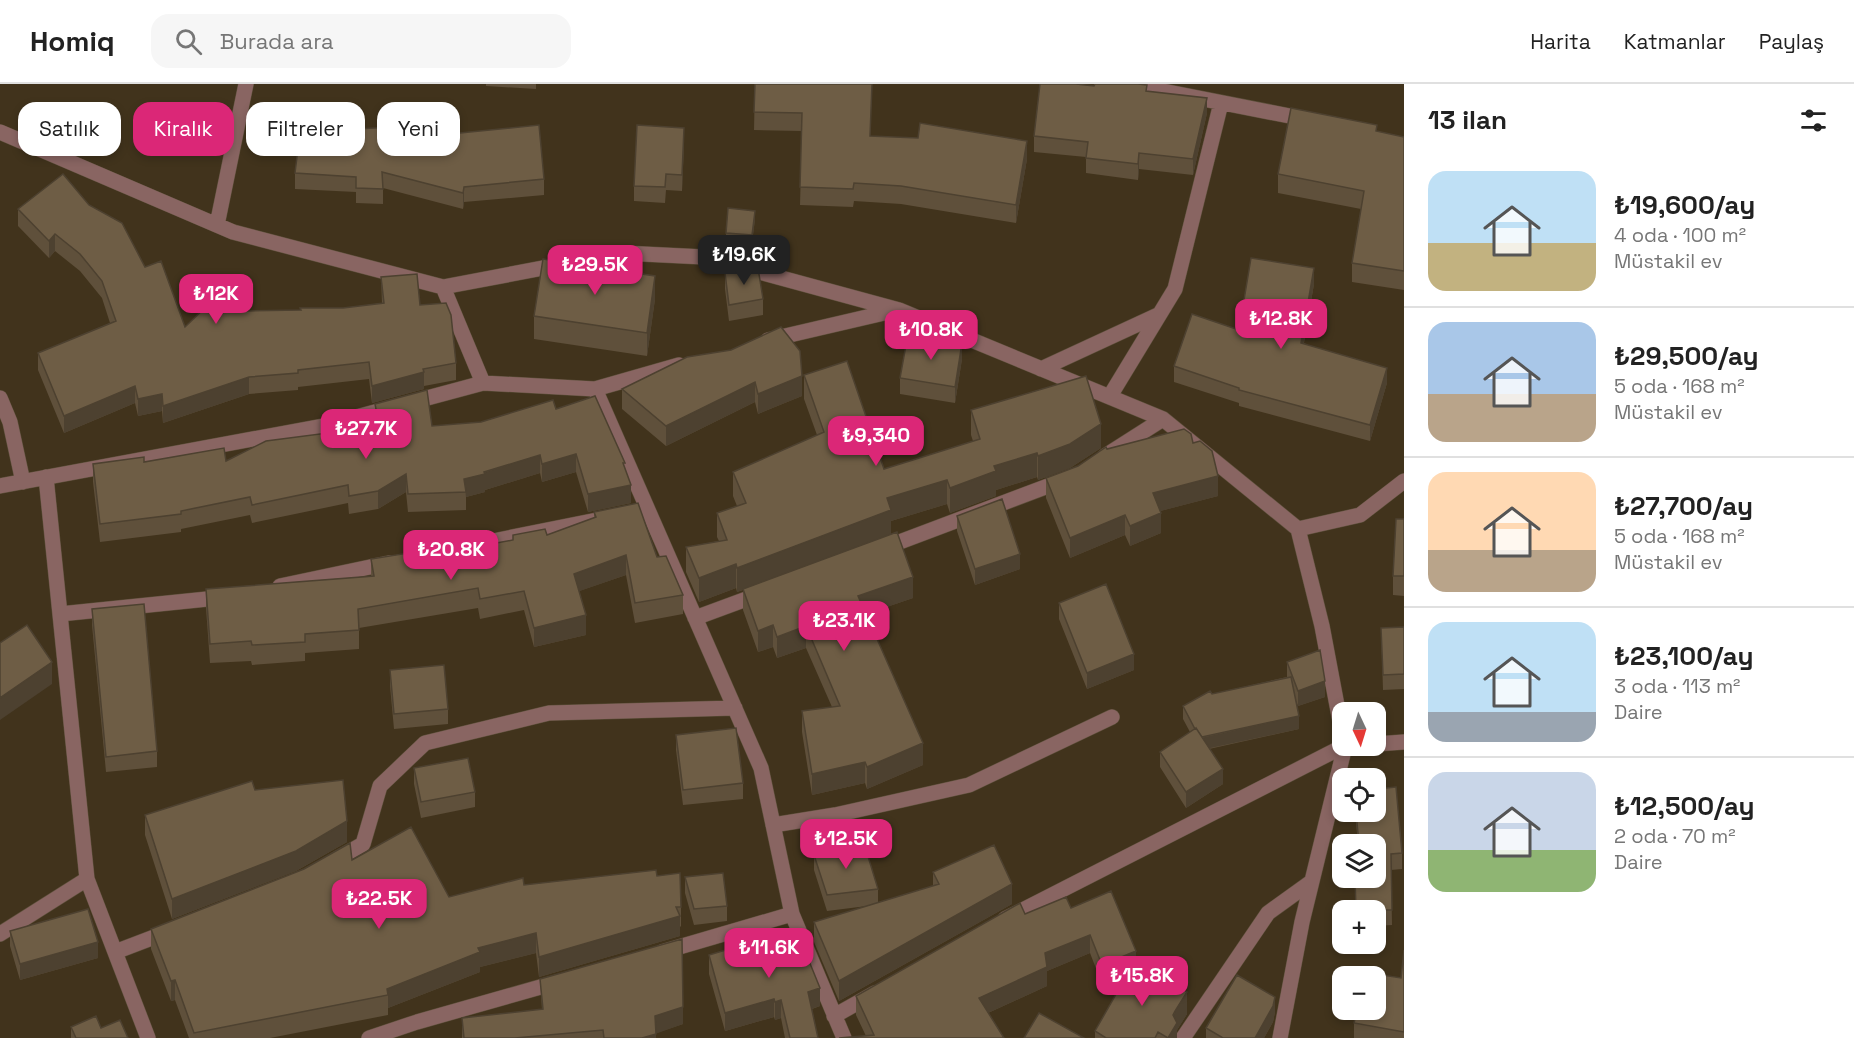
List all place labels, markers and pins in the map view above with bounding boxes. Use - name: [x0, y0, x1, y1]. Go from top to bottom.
- pin: ₺19.6K: [695, 235, 793, 286]
- pin: ₺29.5K: [546, 245, 644, 296]
- pin: ₺12K: [180, 274, 252, 325]
- pin: ₺12.8K: [1232, 299, 1330, 350]
- pin: ₺10.8K: [882, 310, 980, 361]
- pin: ₺27.7K: [317, 409, 415, 460]
- pin: ₺9,340: [827, 416, 925, 467]
- pin: ₺20.8K: [402, 530, 500, 581]
- pin: ₺23.1K: [795, 601, 893, 652]
- pin: ₺12.5K: [797, 819, 895, 870]
- pin: ₺22.5K: [330, 879, 428, 930]
- pin: ₺11.6K: [720, 928, 818, 979]
- pin: ₺15.8K: [1093, 956, 1191, 1007]

